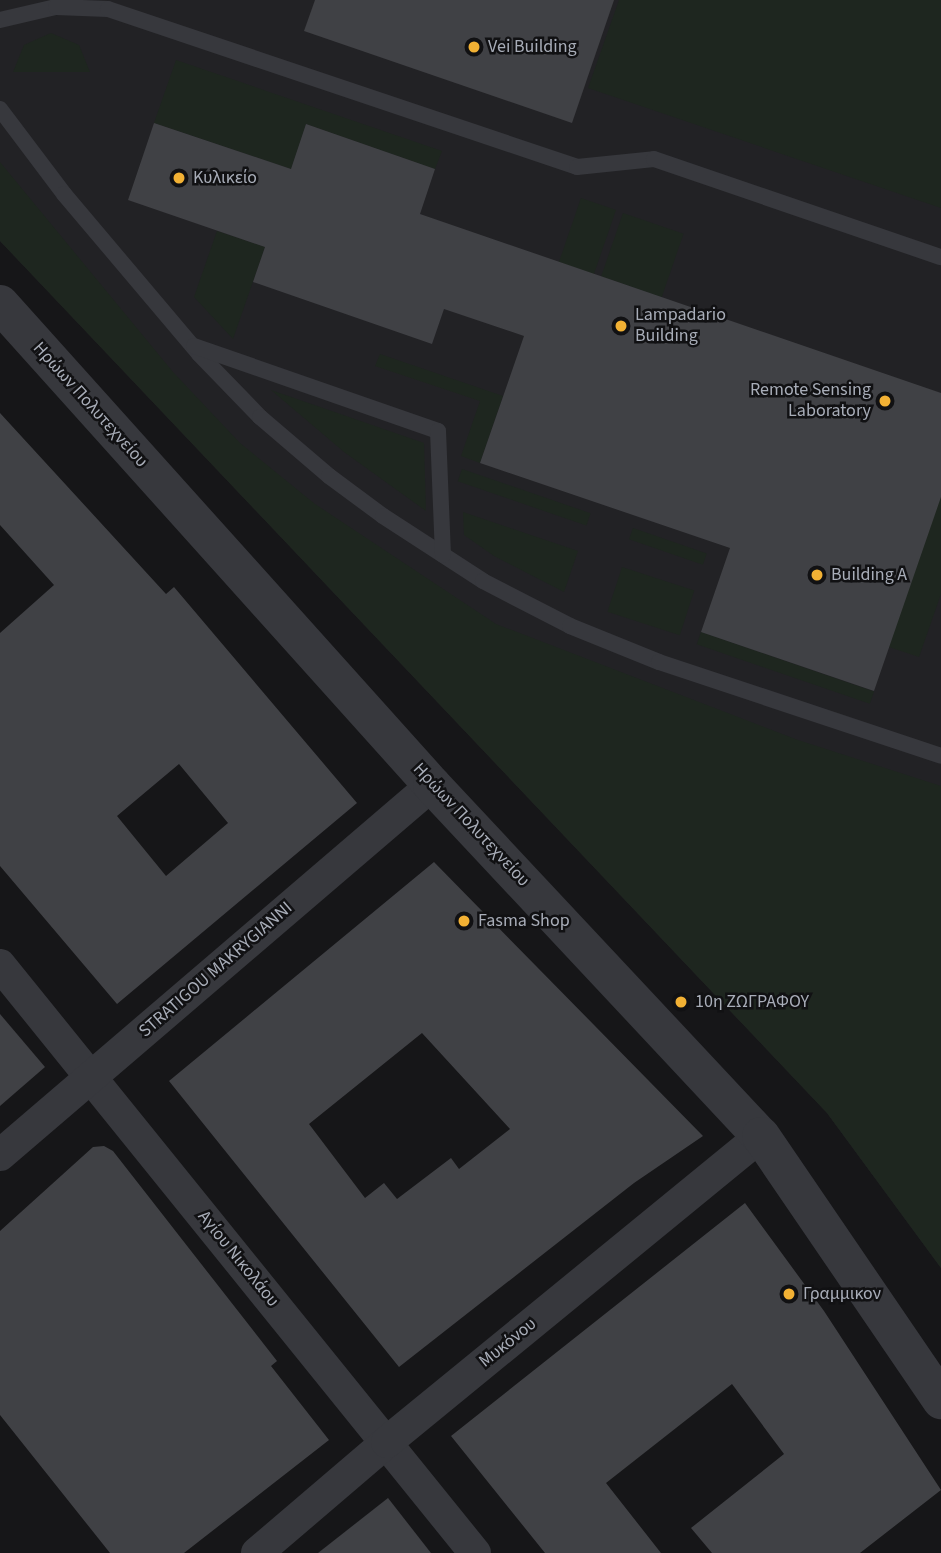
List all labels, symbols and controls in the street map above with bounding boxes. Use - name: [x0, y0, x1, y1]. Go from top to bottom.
- place label: Vei Building: [488, 36, 577, 58]
- marker: Vei Building: [466, 39, 482, 55]
- place label: Κυλικείο: [193, 167, 257, 189]
- marker: Κυλικείο: [171, 170, 187, 186]
- place label: Lampadario Building: [635, 305, 726, 348]
- marker: Lampadario Building: [613, 318, 629, 334]
- street label: Ηρώων Πολυτεχνείου: [28, 338, 152, 472]
- place label: Remote Sensing Laboratory: [750, 380, 871, 422]
- marker: Remote Sensing Laboratory: [877, 393, 893, 409]
- place label: Building A: [831, 564, 907, 586]
- marker: Building A: [809, 567, 825, 583]
- street label: Ηρώων Πολυτεχνείου: [408, 759, 534, 891]
- street label: STRATIGOU MAKRYGIANNI: [135, 898, 297, 1042]
- place label: Fasma Shop: [478, 910, 570, 932]
- marker: Fasma Shop: [456, 913, 472, 929]
- place label: 10η ΖΩΓΡΑΦΟΥ: [695, 991, 809, 1013]
- marker: 10η ΖΩΓΡΑΦΟΥ: [673, 994, 689, 1010]
- street label: Αγίου Νικολάου: [193, 1207, 283, 1311]
- place label: Γραμμικον: [803, 1283, 881, 1305]
- marker: Γραμμικον: [781, 1286, 797, 1302]
- street label: Μυκόνου: [475, 1313, 541, 1373]

